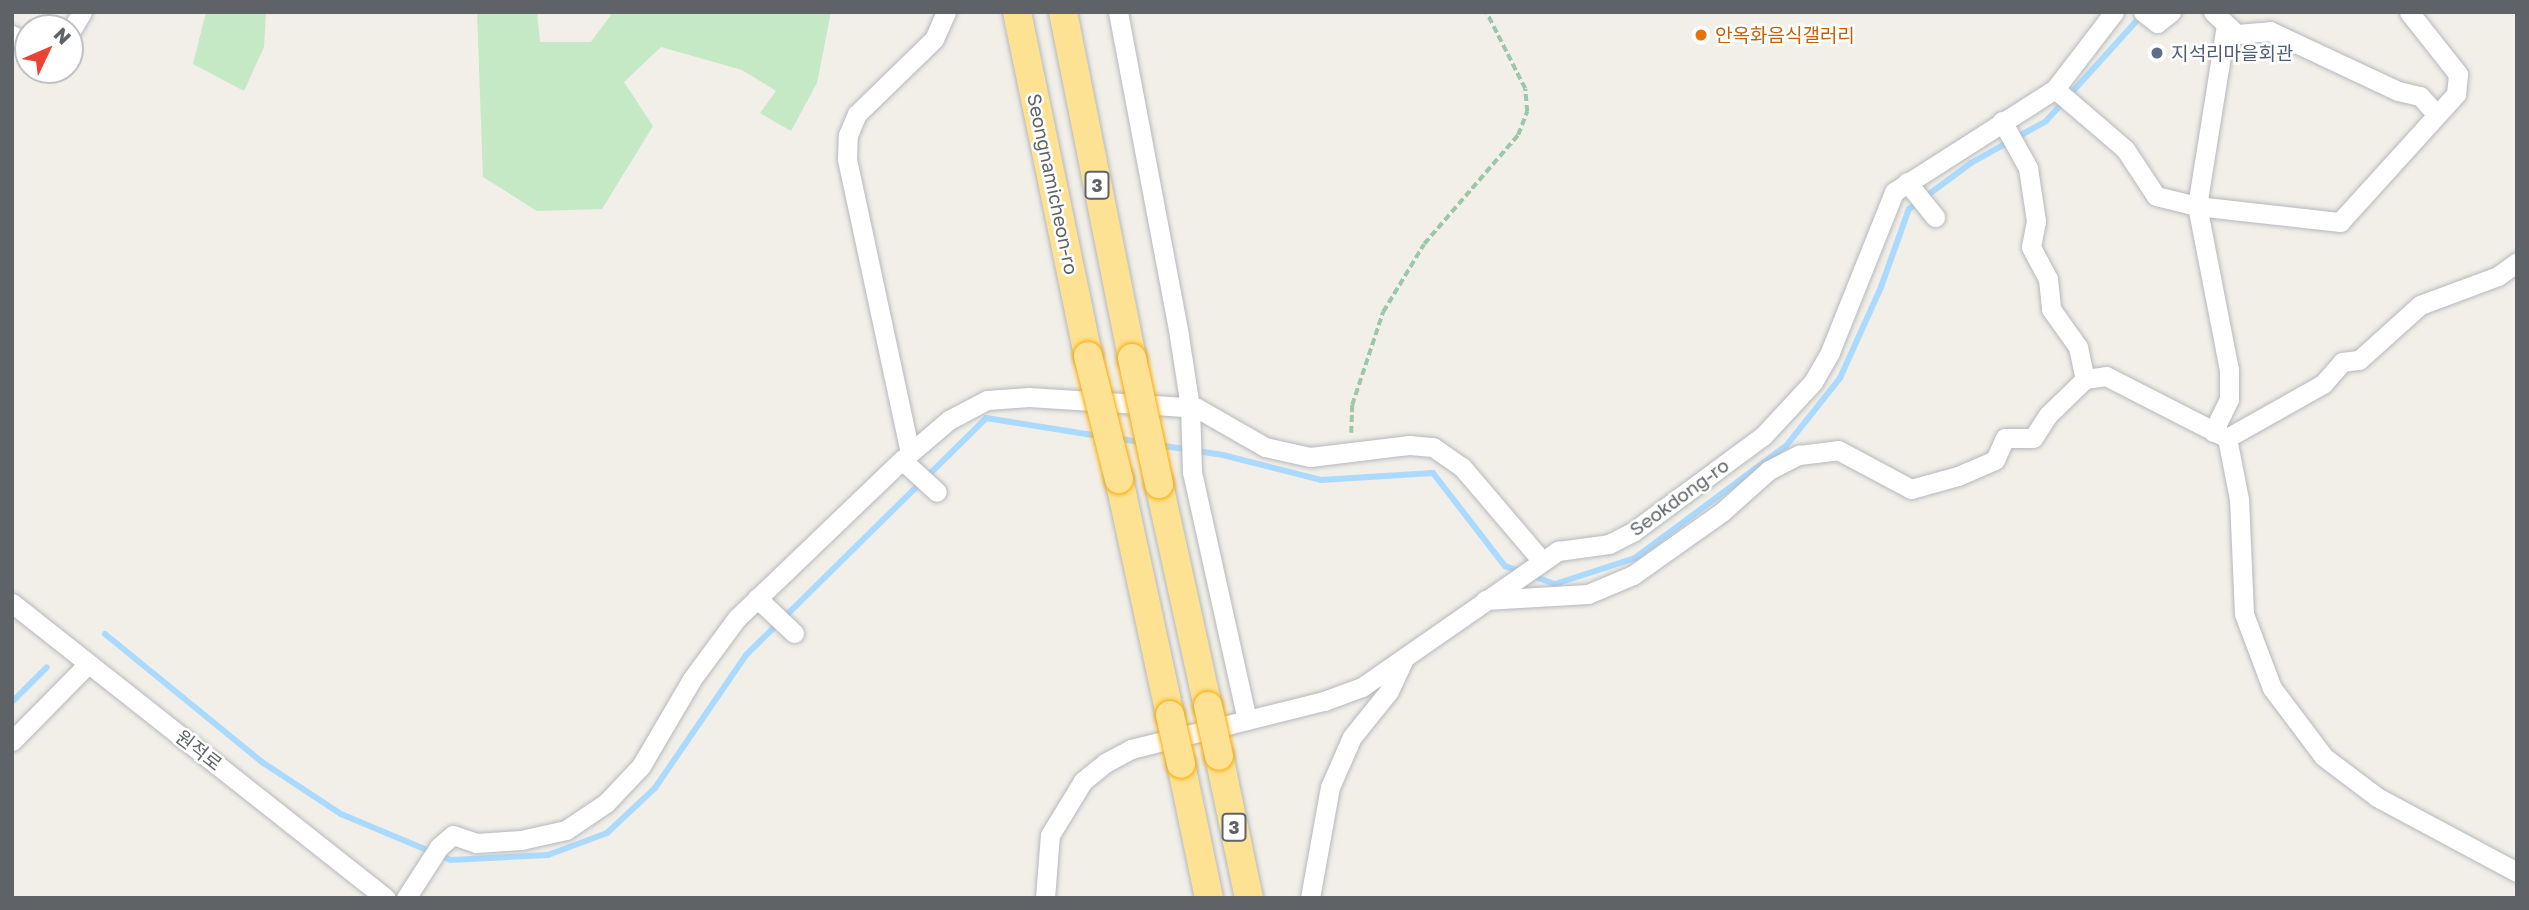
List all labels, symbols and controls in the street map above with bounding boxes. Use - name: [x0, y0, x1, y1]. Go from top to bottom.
- north arrow: [14, 14, 84, 84]
- text: N: [50, 22, 76, 49]
- place label: 안옥화음식갤러리: [1715, 24, 1855, 46]
- marker: 안옥화음식갤러리: [1693, 27, 1709, 43]
- place label: 지석리마을회관: [2171, 42, 2293, 64]
- marker: 지석리마을회관: [2149, 45, 2165, 61]
- street label: Seongnamicheon-ro: [1023, 92, 1083, 276]
- road number: 3: [1083, 170, 1111, 200]
- street label: Seokdong-ro: [1625, 453, 1733, 541]
- street label: 원적로: [171, 725, 227, 775]
- road number: 3: [1220, 812, 1248, 842]

